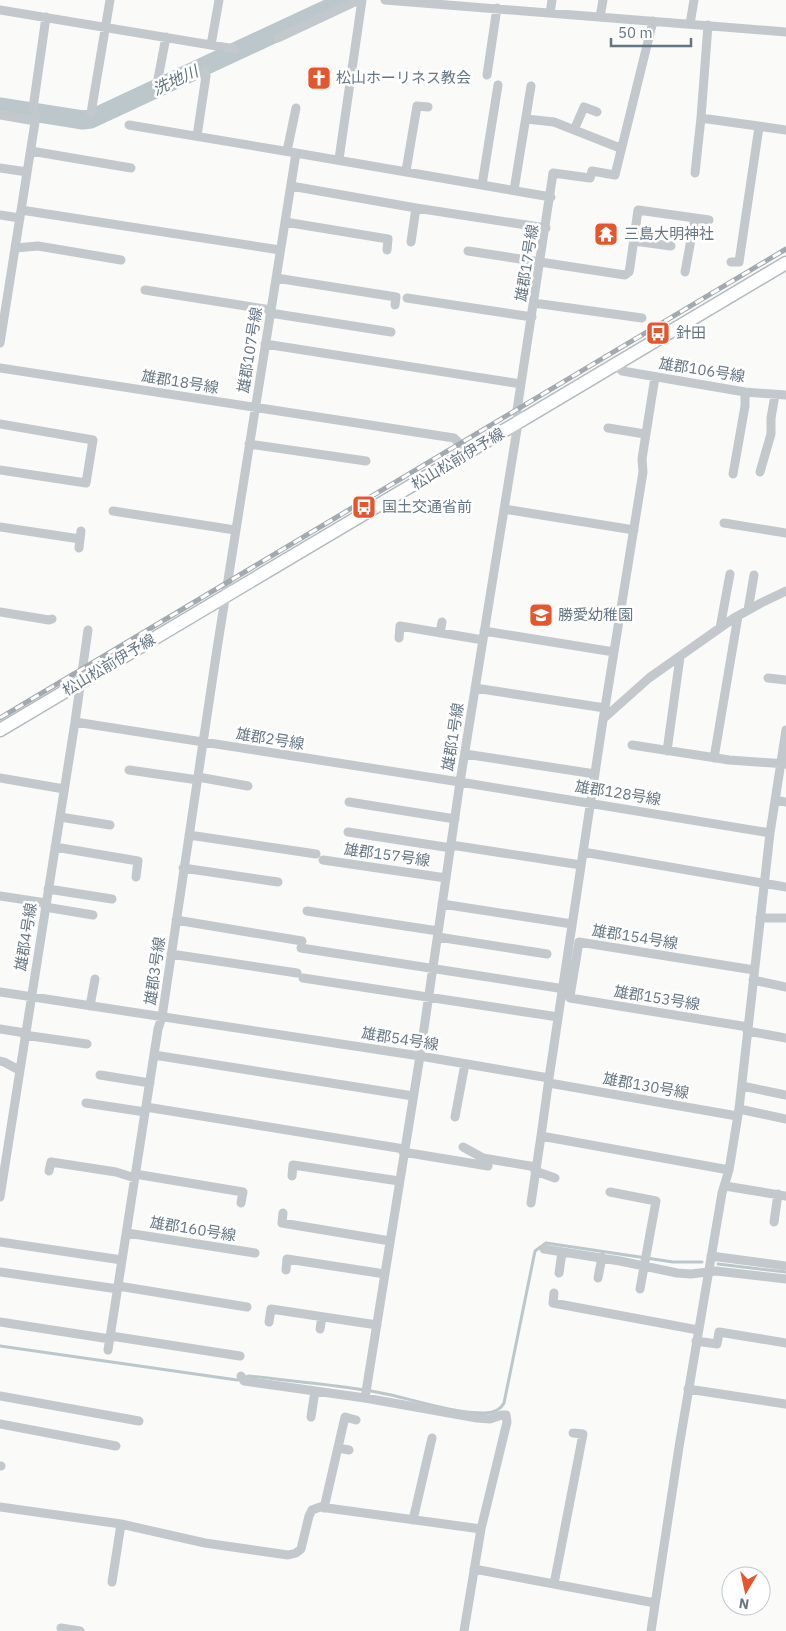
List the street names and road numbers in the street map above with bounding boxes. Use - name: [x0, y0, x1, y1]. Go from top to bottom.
- street label: 雄郡17号線: [511, 223, 542, 303]
- street label: 雄郡107号線: [233, 305, 266, 394]
- street label: 雄郡106号線: [658, 353, 747, 386]
- street label: 雄郡18号線: [140, 366, 220, 397]
- street label: 松山松前伊予線: [408, 423, 508, 494]
- street label: 松山松前伊予線: [59, 629, 159, 700]
- street label: 雄郡1号線: [438, 701, 467, 772]
- street label: 雄郡2号線: [235, 724, 306, 753]
- street label: 雄郡128号線: [574, 776, 663, 809]
- street label: 雄郡157号線: [343, 839, 431, 870]
- street label: 雄郡4号線: [11, 901, 40, 972]
- street label: 雄郡154号線: [591, 920, 680, 953]
- street label: 雄郡3号線: [140, 935, 169, 1006]
- street label: 雄郡153号線: [613, 981, 702, 1014]
- street label: 雄郡54号線: [360, 1023, 440, 1054]
- street label: 雄郡130号線: [602, 1069, 691, 1102]
- street label: 雄郡160号線: [149, 1212, 238, 1245]

